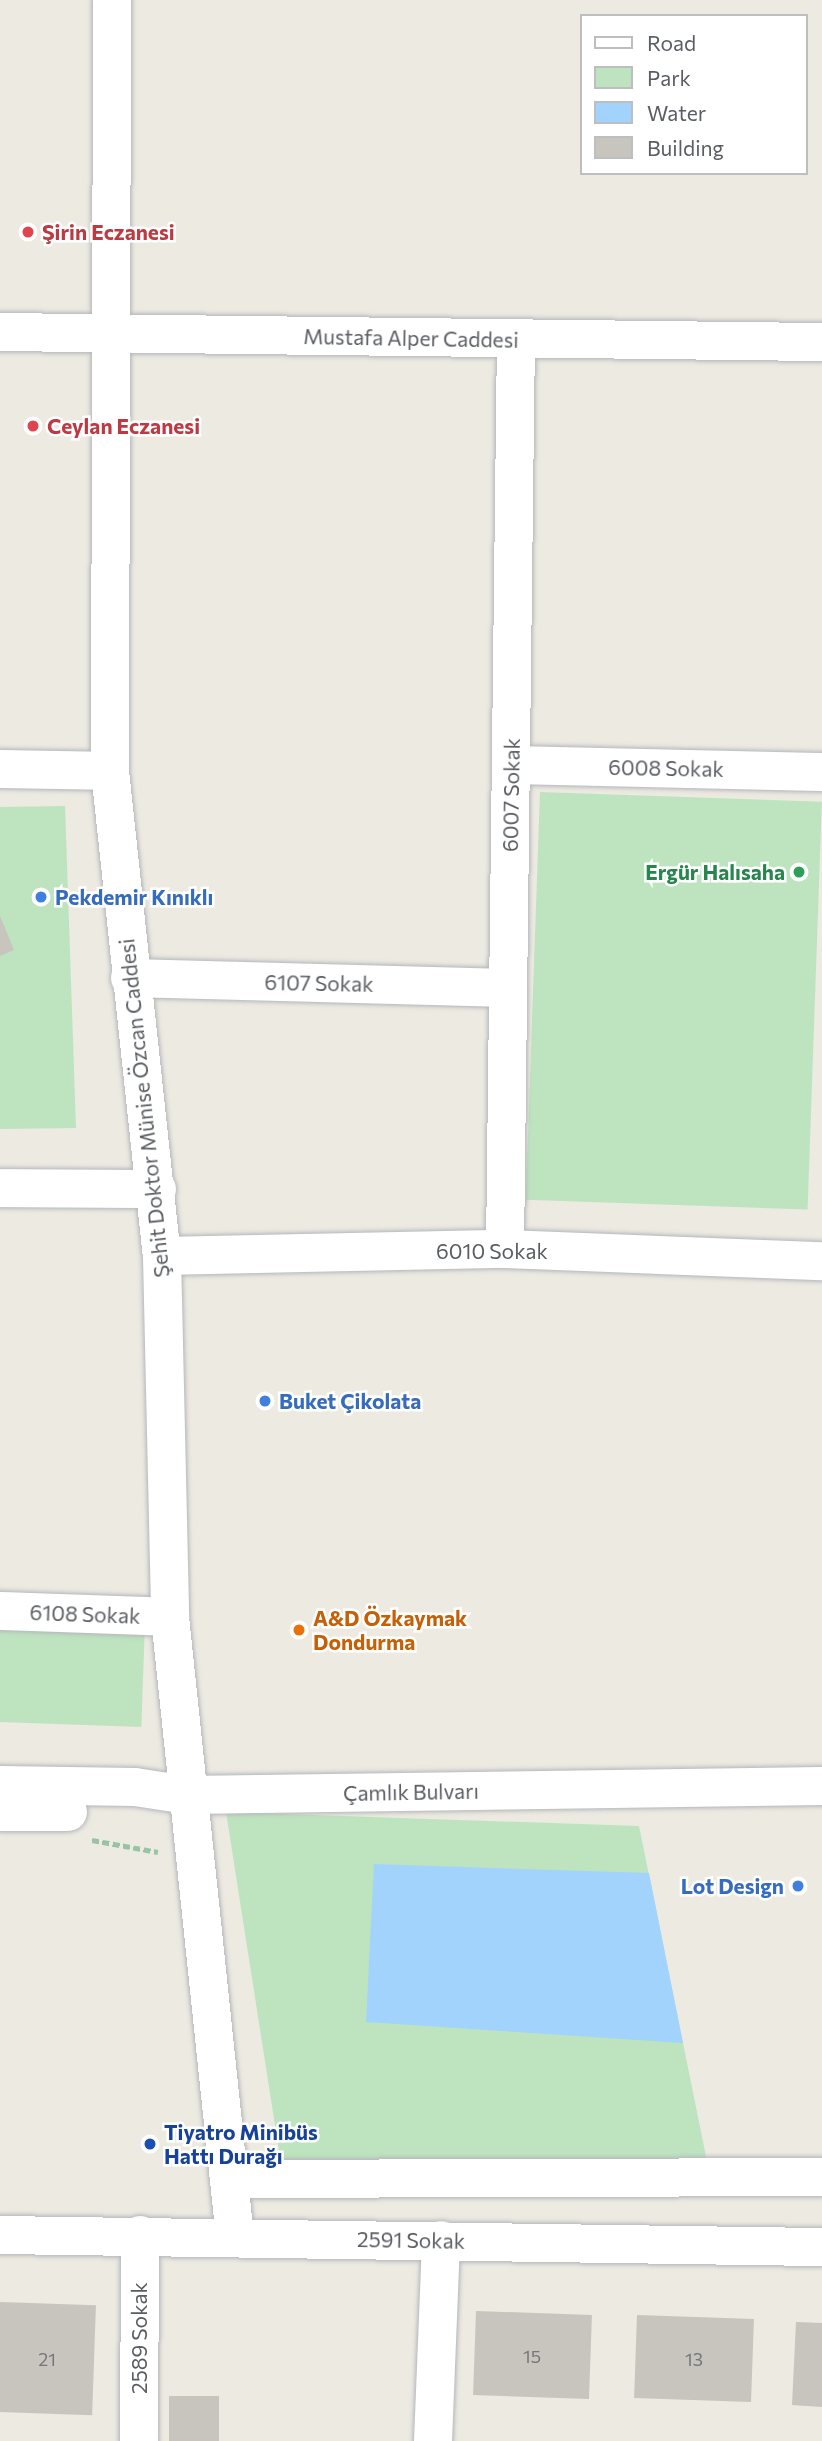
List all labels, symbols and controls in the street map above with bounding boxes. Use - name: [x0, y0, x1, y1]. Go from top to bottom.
- legend: [580, 14, 808, 175]
- text: Road: [647, 30, 696, 55]
- text: Park: [647, 65, 691, 90]
- text: Water: [647, 100, 706, 125]
- text: Building: [647, 135, 724, 160]
- place label: Şirin Eczanesi: [42, 219, 175, 245]
- marker: Şirin Eczanesi: [20, 224, 36, 240]
- street label: Mustafa Alper Caddesi: [303, 324, 519, 352]
- place label: Ceylan Eczanesi: [47, 413, 200, 439]
- marker: Ceylan Eczanesi: [25, 418, 41, 434]
- street label: 6007 Sokak: [497, 738, 525, 852]
- street label: 6008 Sokak: [608, 754, 724, 782]
- place label: Ergür Halısaha: [645, 859, 785, 885]
- marker: Ergür Halısaha: [791, 864, 807, 880]
- place label: Pekdemir Kınıklı: [55, 884, 213, 910]
- marker: Pekdemir Kınıklı: [33, 889, 49, 905]
- street label: Şehit Doktor Münise Özcan Caddesi: [114, 937, 174, 1279]
- street label: 6107 Sokak: [264, 969, 374, 997]
- street label: 6010 Sokak: [436, 1238, 548, 1264]
- place label: Buket Çikolata: [279, 1388, 421, 1414]
- marker: Buket Çikolata: [257, 1393, 273, 1409]
- street label: 6108 Sokak: [29, 1599, 141, 1629]
- place label: A&D Özkaymak Dondurma: [313, 1605, 467, 1655]
- marker: A&D Özkaymak Dondurma: [291, 1622, 307, 1638]
- street label: Çamlık Bulvarı: [343, 1778, 479, 1806]
- place label: Lot Design: [681, 1873, 784, 1899]
- marker: Lot Design: [790, 1878, 806, 1894]
- place label: Tiyatro Minibüs Hattı Durağı: [164, 2119, 318, 2169]
- marker: Tiyatro Minibüs Hattı Durağı: [142, 2136, 158, 2152]
- street label: 2591 Sokak: [357, 2226, 465, 2254]
- street label: 2589 Sokak: [126, 2282, 152, 2394]
- house number: 15: [523, 2345, 541, 2367]
- house number: 21: [38, 2348, 56, 2370]
- house number: 13: [685, 2348, 703, 2370]

